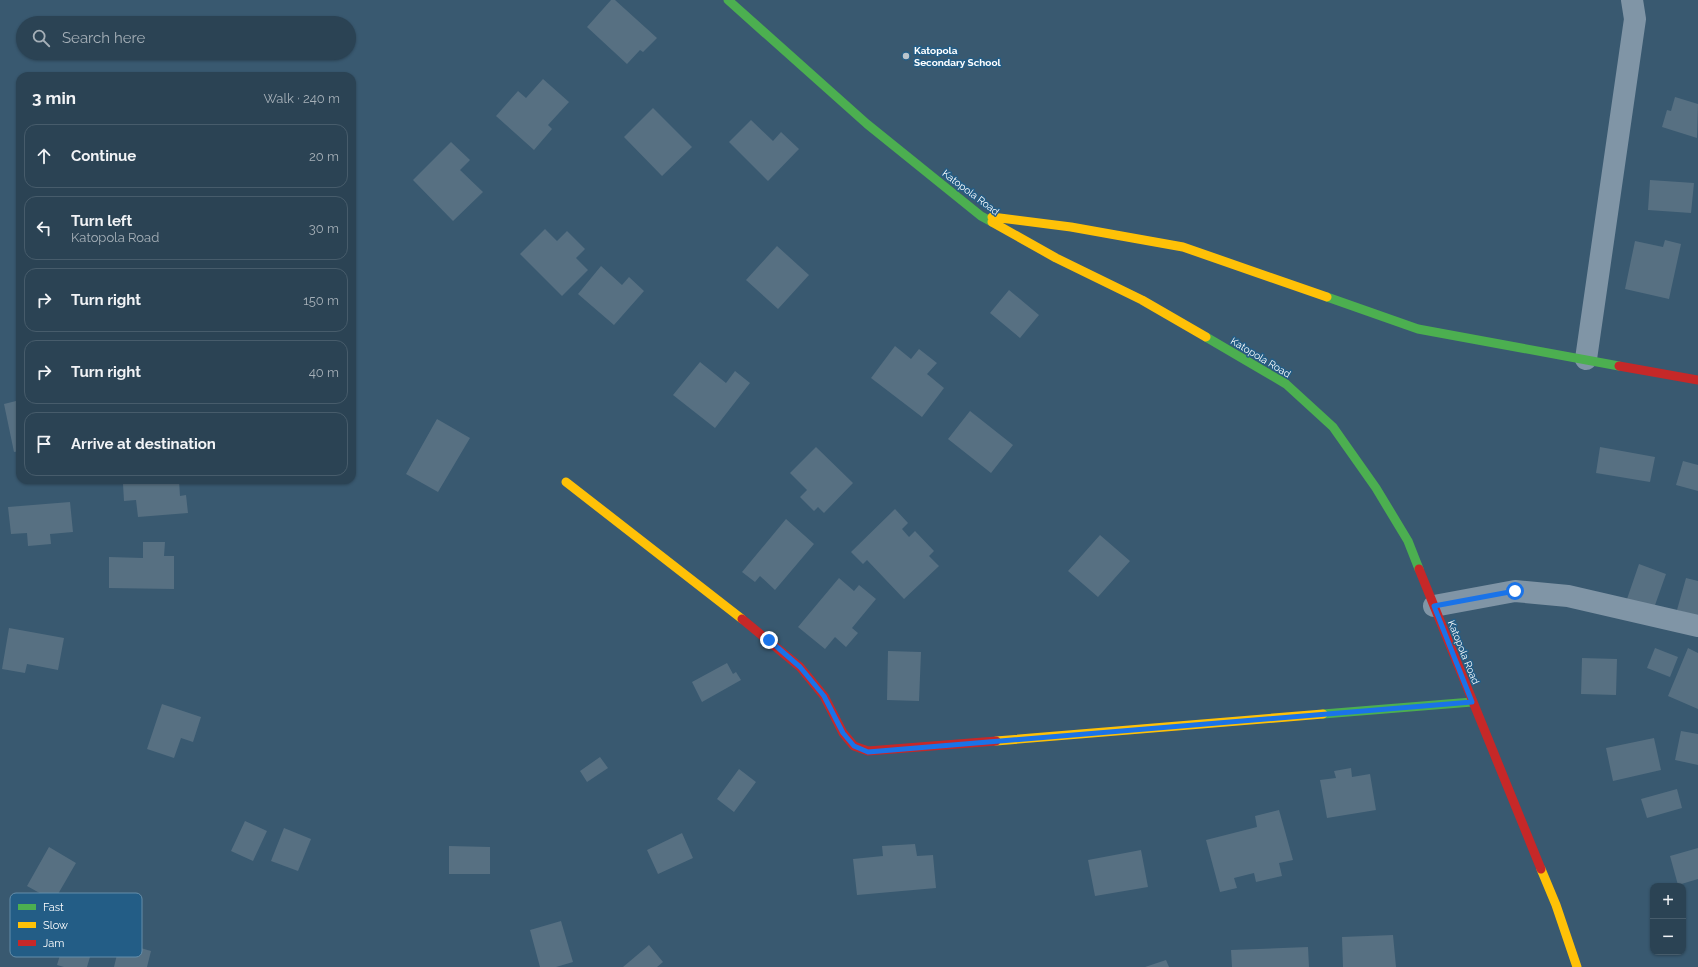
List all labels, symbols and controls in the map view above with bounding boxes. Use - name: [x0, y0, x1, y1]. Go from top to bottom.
- search box: [16, 16, 356, 60]
- icon: search: [30, 27, 52, 49]
- text: Search here: [62, 29, 145, 47]
- place label: Katopola Secondary School: [914, 45, 1001, 68]
- marker: Katopola Secondary School: [901, 51, 911, 61]
- text: 3 min: [32, 88, 76, 108]
- text: Walk · 240 m: [263, 91, 340, 106]
- icon: ahead: [33, 145, 55, 167]
- text: Continue: [71, 147, 136, 165]
- text: 20 m: [309, 149, 339, 164]
- street label: Katopola Road: [940, 168, 1001, 217]
- text: Turn left: [71, 212, 132, 230]
- icon: left: [33, 217, 55, 239]
- text: 30 m: [309, 221, 339, 236]
- text: Katopola Road: [71, 230, 159, 245]
- icon: right: [33, 289, 55, 311]
- text: Turn right: [71, 291, 141, 309]
- text: 150 m: [303, 293, 339, 308]
- street label: Katopola Road: [1229, 335, 1293, 380]
- icon: right: [33, 361, 55, 383]
- text: Turn right: [71, 363, 141, 381]
- text: 40 m: [309, 365, 339, 380]
- icon: arrive: [33, 433, 55, 455]
- text: Arrive at destination: [71, 435, 216, 453]
- route start: [1506, 582, 1524, 600]
- street label: Katopola Road: [1446, 619, 1481, 686]
- route end: [760, 631, 778, 649]
- map controls: [1650, 883, 1686, 955]
- button: +: [1650, 883, 1686, 919]
- legend: [10, 893, 142, 957]
- text: Fast: [43, 901, 64, 914]
- text: Slow: [43, 919, 68, 932]
- button: −: [1650, 919, 1686, 955]
- text: Jam: [43, 937, 64, 950]

